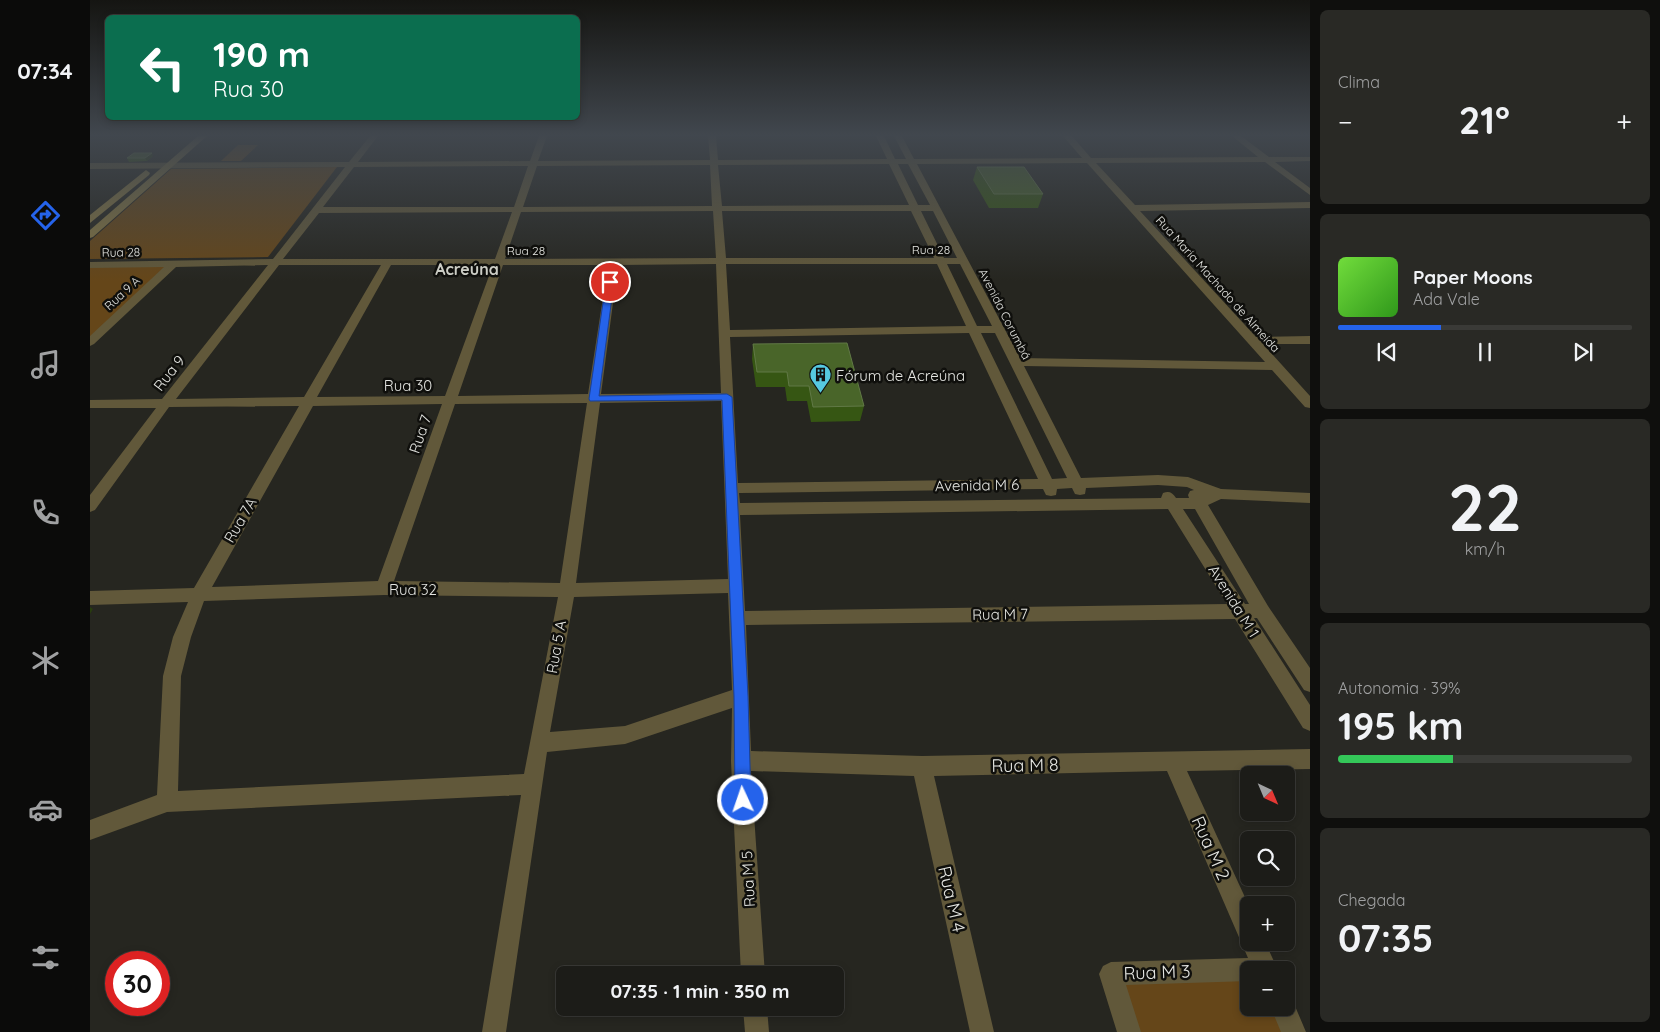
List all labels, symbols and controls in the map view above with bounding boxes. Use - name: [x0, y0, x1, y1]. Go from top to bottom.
- text: 190 m: [213, 32, 310, 76]
- icon: left: [130, 35, 195, 100]
- text: 07:34: [17, 57, 73, 85]
- text: Clima: [1338, 72, 1380, 92]
- text: Rua 30: [213, 75, 284, 103]
- text: 21°: [1459, 96, 1510, 144]
- text: −: [1338, 104, 1353, 139]
- text: +: [1616, 104, 1632, 139]
- icon: directions: [28, 198, 63, 233]
- street label: Rua Maria Machado de Almeida: [1153, 213, 1283, 355]
- street label: Rua 28: [912, 242, 950, 257]
- street label: Rua 28: [507, 243, 545, 258]
- street label: Rua 28: [102, 244, 140, 260]
- district label: Acreúna: [435, 259, 499, 279]
- pin: [589, 261, 631, 303]
- text: Paper Moons: [1413, 265, 1533, 289]
- street label: Avenida Corumbá: [976, 266, 1034, 362]
- icon: arrive: [596, 268, 624, 296]
- street label: Rua 9 A: [101, 273, 143, 313]
- text: Ada Vale: [1413, 289, 1480, 309]
- icon: previous: [1373, 338, 1401, 366]
- icon: pause: [1471, 338, 1499, 366]
- icon: next: [1569, 338, 1597, 366]
- icon: music: [28, 347, 63, 382]
- street label: Rua 9: [149, 351, 189, 395]
- building icon: Fórum de Acreúna: [808, 363, 832, 394]
- place label: Fórum de Acreúna: [836, 366, 965, 385]
- street label: Rua 30: [384, 376, 432, 395]
- street label: Rua 7: [405, 412, 435, 456]
- text: 22: [1448, 466, 1522, 547]
- street label: Avenida M 6: [935, 475, 1019, 495]
- street label: Rua 7A: [220, 494, 261, 546]
- icon: phone: [28, 495, 63, 530]
- text: km/h: [1465, 539, 1505, 559]
- street label: Avenida M 1: [1204, 561, 1264, 641]
- street label: Rua 32: [389, 580, 437, 599]
- street label: Rua M 7: [972, 604, 1028, 624]
- street label: Rua 5 A: [542, 619, 570, 675]
- icon: climate: [28, 643, 63, 678]
- text: Autonomia · 39%: [1338, 678, 1461, 698]
- text: 195 km: [1338, 702, 1464, 750]
- street label: Rua M 8: [991, 753, 1059, 777]
- north arrow: [1240, 766, 1295, 821]
- map controls: [1240, 766, 1295, 1016]
- position arrow: [716, 773, 768, 825]
- icon: car: [28, 792, 63, 827]
- street label: Rua M 2: [1187, 812, 1235, 884]
- button: search: [1240, 831, 1295, 886]
- street label: Rua M 5: [737, 850, 759, 908]
- street label: Rua M 4: [933, 864, 971, 934]
- text: Chegada: [1338, 890, 1406, 910]
- button: +: [1240, 896, 1295, 951]
- text: 07:35: [1338, 914, 1433, 962]
- icon: filters: [28, 940, 63, 975]
- speed limit sign: 30: [105, 951, 170, 1016]
- street label: Rua M 3: [1123, 959, 1191, 985]
- button: −: [1240, 961, 1295, 1016]
- text: 07:35 · 1 min · 350 m: [610, 979, 790, 1003]

